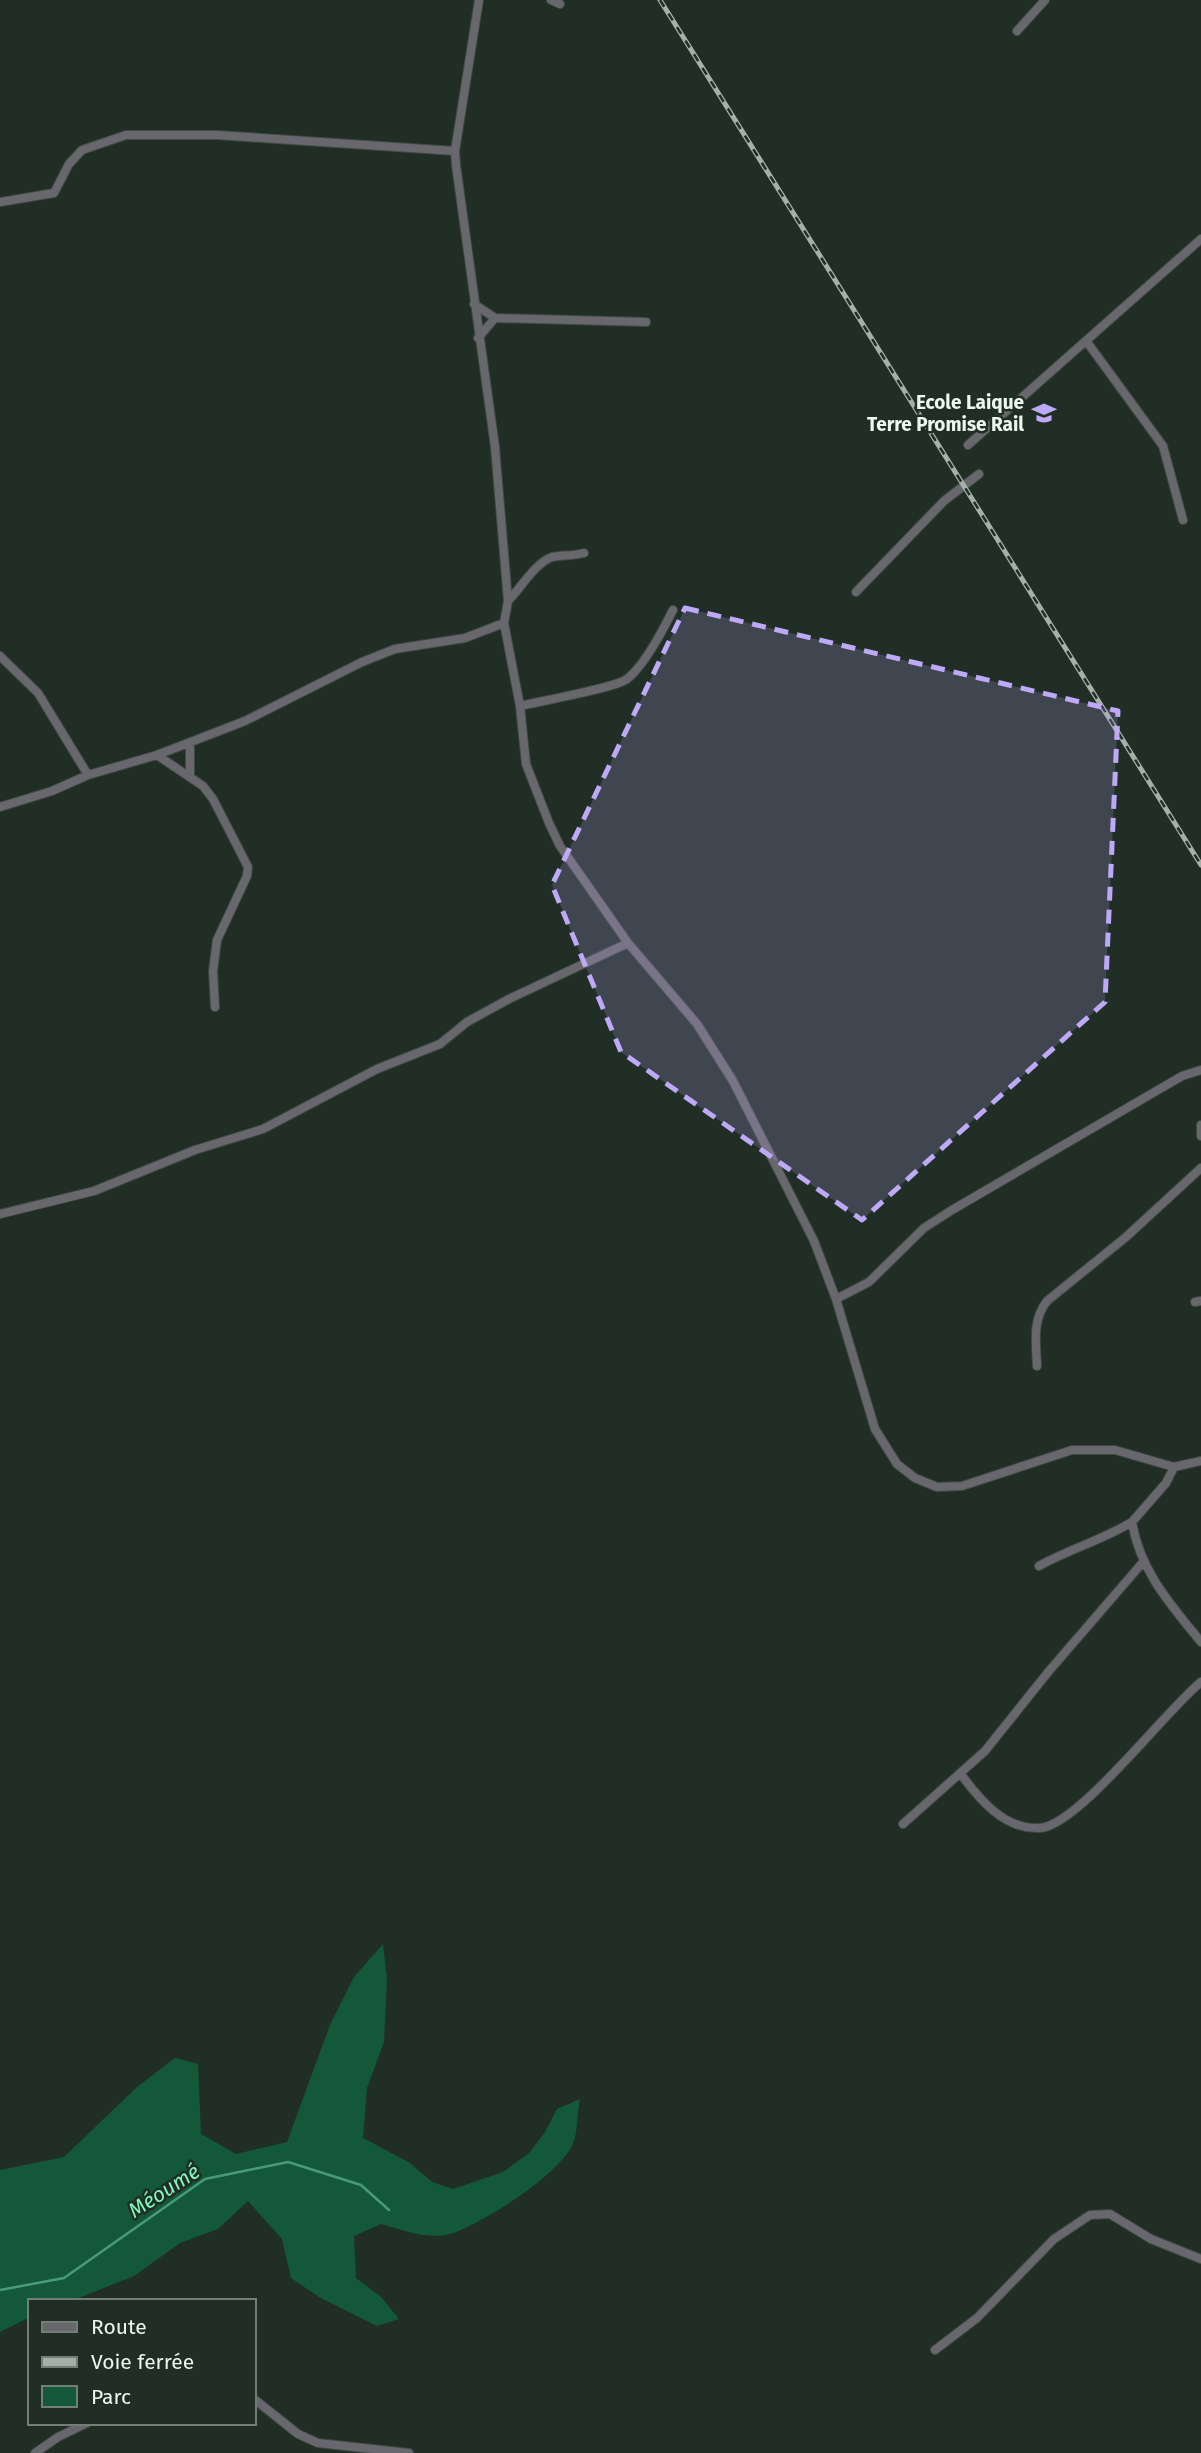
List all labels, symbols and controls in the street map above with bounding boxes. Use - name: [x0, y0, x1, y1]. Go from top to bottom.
- place label: Ecole Laique Terre Promise Rail: [867, 391, 1024, 436]
- school or university icon: Ecole Laique Terre Promise Rail: [1030, 399, 1058, 427]
- water label: Méoumé: [123, 2158, 205, 2224]
- legend: [28, 2299, 256, 2425]
- text: Route: [91, 2314, 147, 2340]
- text: Voie ferrée: [91, 2349, 194, 2375]
- text: Parc: [91, 2384, 131, 2410]

